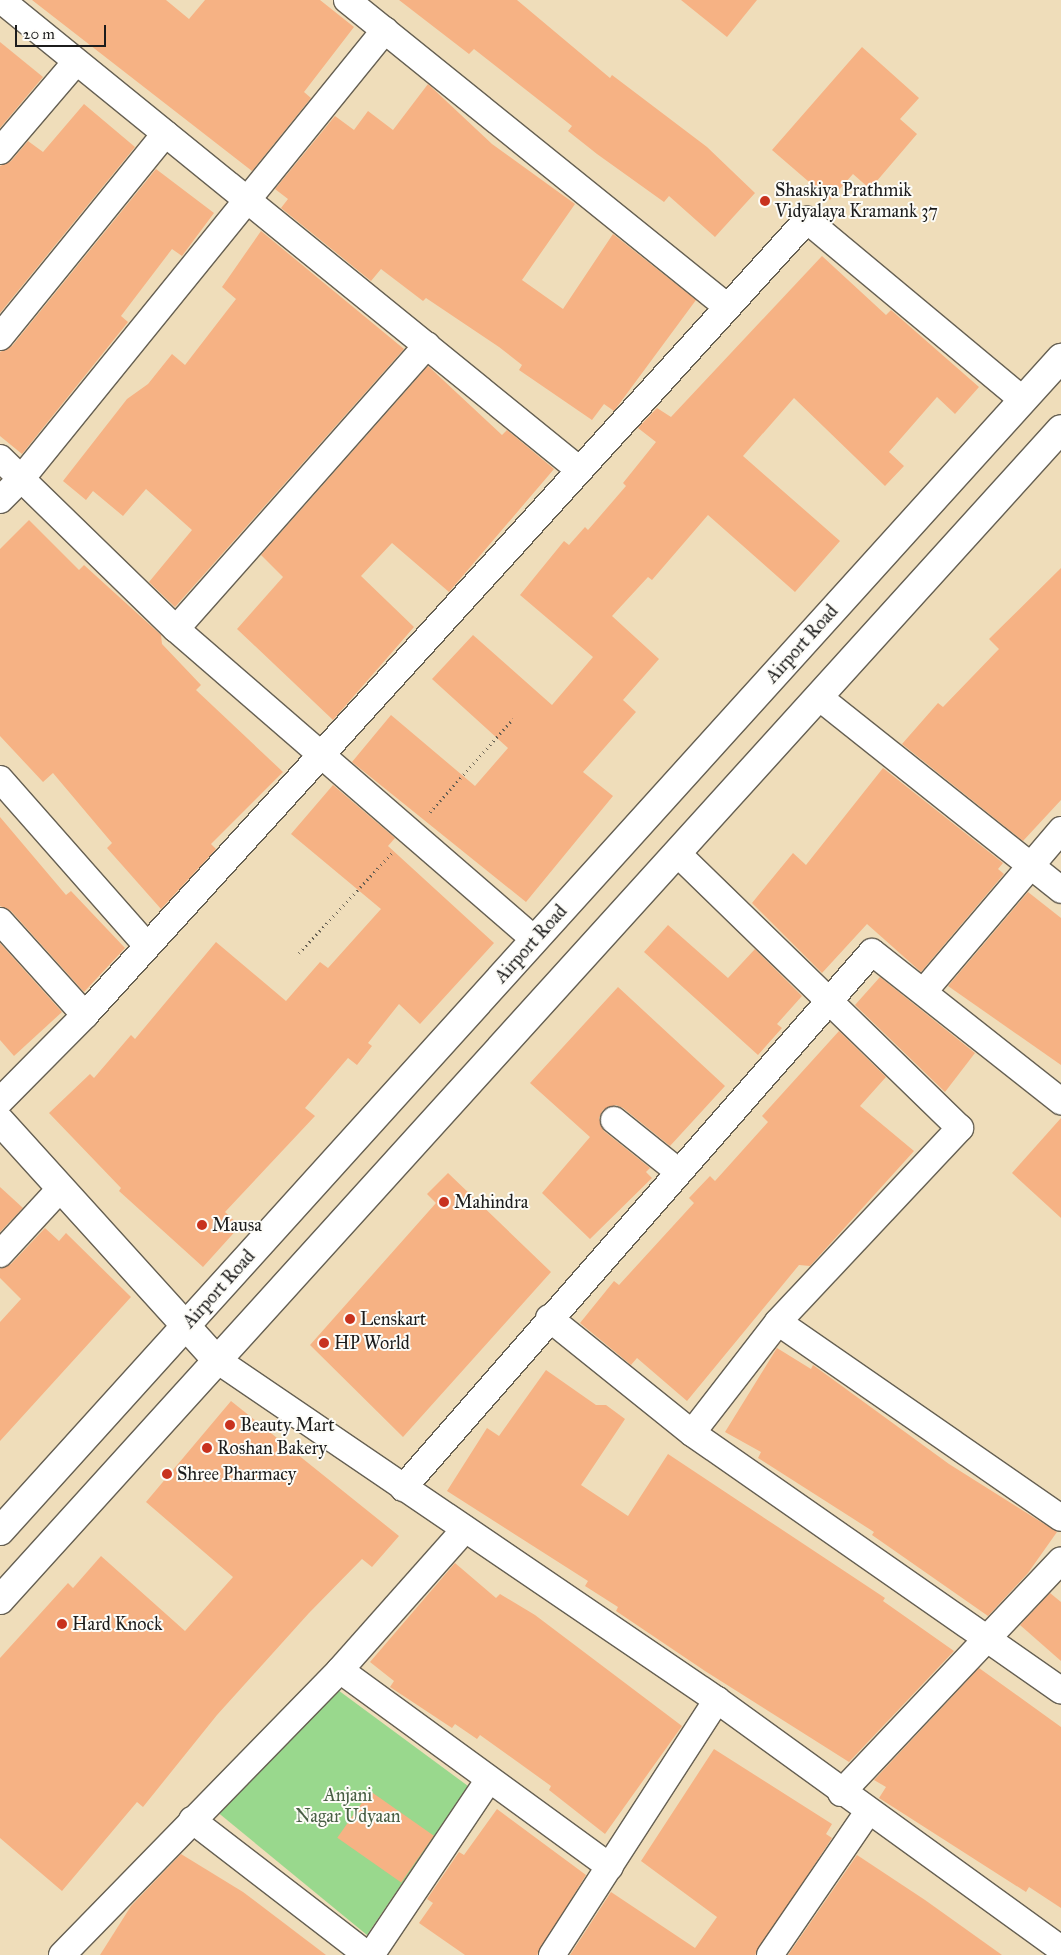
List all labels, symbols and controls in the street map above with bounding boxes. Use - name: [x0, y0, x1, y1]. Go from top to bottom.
- scale bar: [18, 15, 109, 47]
- text: 20 m: [23, 25, 55, 43]
- place label: Shaskiya Prathmik Vidyalaya Kramank 37: [775, 180, 938, 222]
- marker: Shaskiya Prathmik Vidyalaya Kramank 37: [759, 195, 771, 207]
- street label: Airport Road: [761, 601, 843, 687]
- street label: Airport Road: [490, 901, 572, 987]
- place label: Mahindra: [454, 1191, 528, 1213]
- marker: Mahindra: [438, 1196, 450, 1208]
- place label: Mausa: [212, 1214, 262, 1236]
- marker: Mausa: [196, 1219, 208, 1231]
- street label: Airport Road: [178, 1246, 260, 1332]
- place label: Lenskart: [360, 1308, 426, 1330]
- marker: Lenskart: [344, 1313, 356, 1325]
- place label: HP World: [334, 1332, 410, 1354]
- marker: HP World: [318, 1337, 330, 1349]
- place label: Beauty Mart: [240, 1414, 335, 1436]
- marker: Beauty Mart: [224, 1419, 236, 1431]
- place label: Roshan Bakery: [217, 1437, 327, 1459]
- marker: Roshan Bakery: [201, 1442, 213, 1454]
- place label: Shree Pharmacy: [177, 1463, 296, 1485]
- marker: Shree Pharmacy: [161, 1468, 173, 1480]
- place label: Hard Knock: [72, 1613, 162, 1635]
- marker: Hard Knock: [56, 1618, 68, 1630]
- park label: Anjani Nagar Udyaan: [295, 1785, 401, 1828]

